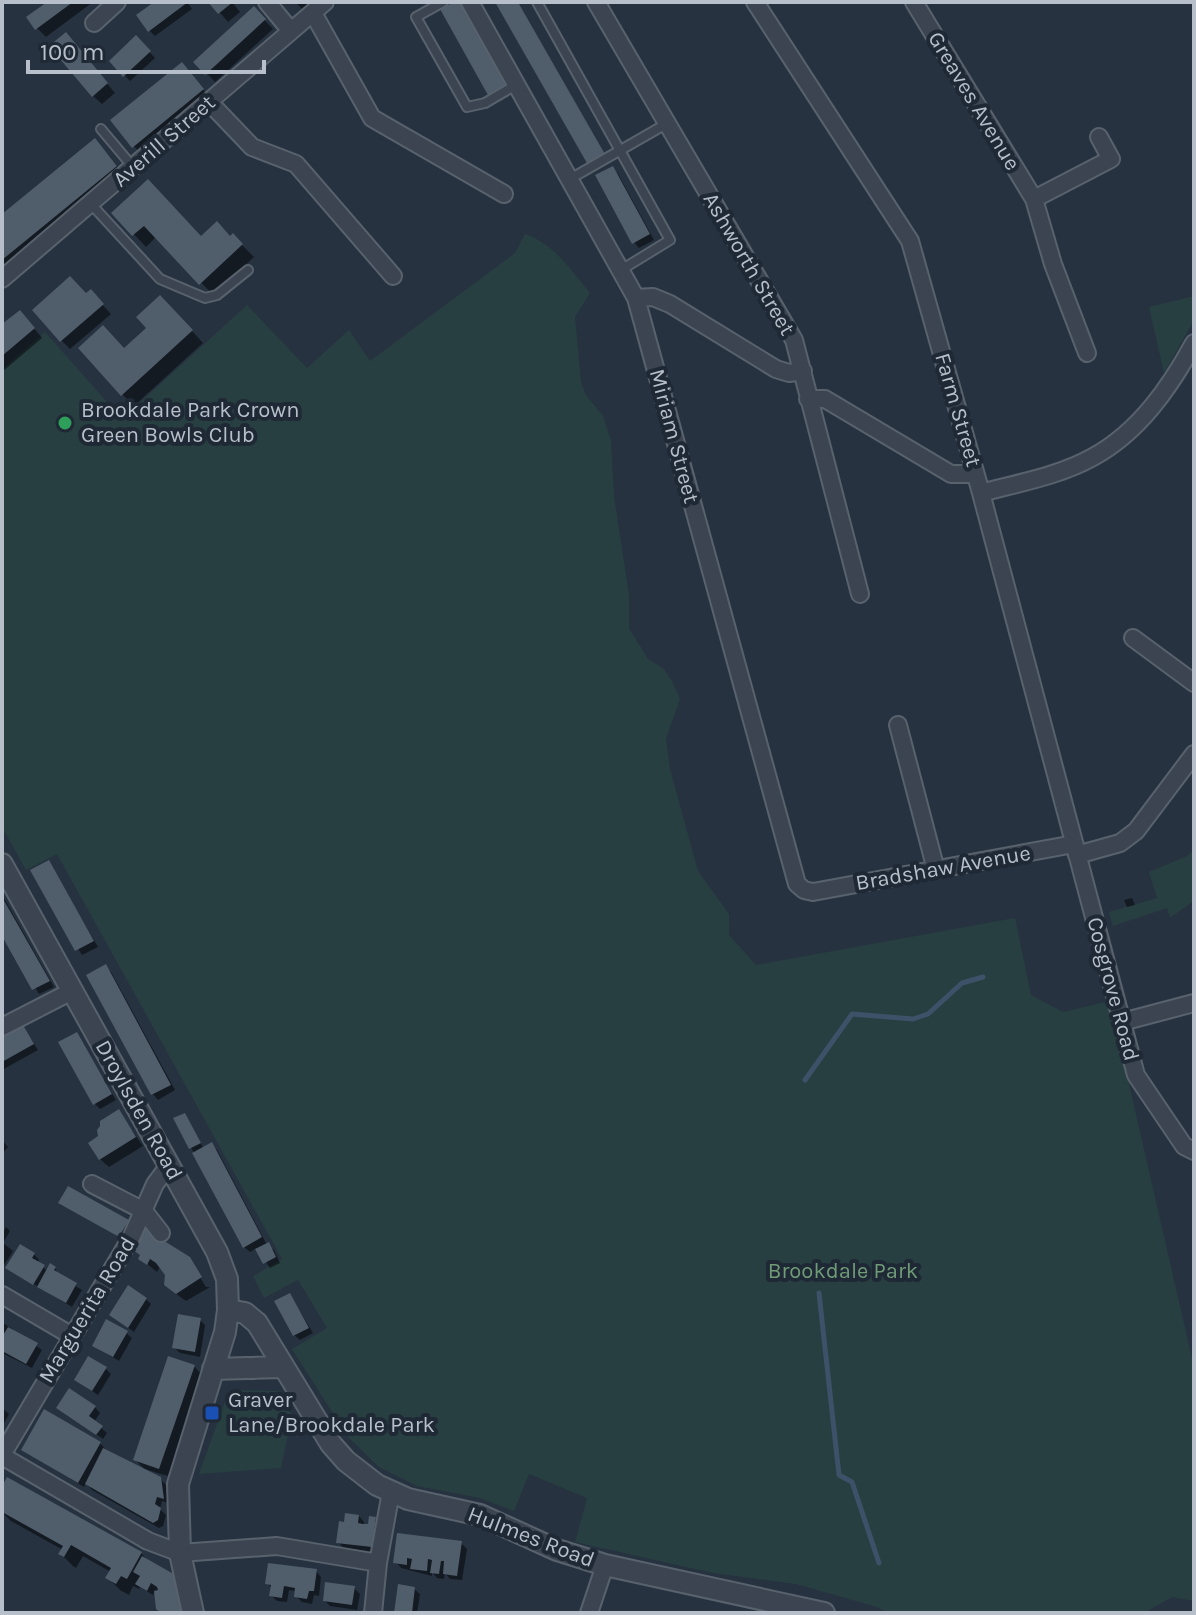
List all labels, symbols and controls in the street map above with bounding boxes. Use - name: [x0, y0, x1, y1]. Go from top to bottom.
- scale bar: [28, 24, 264, 74]
- street label: Greaves Avenue: [922, 27, 1026, 175]
- text: 100 m: [40, 38, 105, 66]
- street label: Averill Street: [108, 90, 220, 192]
- street label: Ashworth Street: [698, 188, 800, 340]
- street label: Farm Street: [929, 350, 987, 470]
- street label: Miriam Street: [644, 366, 704, 506]
- place label: Brookdale Park Crown Green Bowls Club: [81, 397, 299, 448]
- marker: Brookdale Park Crown Green Bowls Club: [56, 414, 74, 432]
- street label: Bradshaw Avenue: [853, 840, 1033, 896]
- street label: Cosgrove Road: [1081, 914, 1145, 1064]
- street label: Droylsden Road: [90, 1036, 188, 1184]
- street label: Marguerita Road: [33, 1232, 141, 1388]
- park label: Brookdale Park: [768, 1258, 918, 1284]
- place label: Graver Lane/Brookdale Park: [228, 1387, 435, 1438]
- marker: Graver Lane/Brookdale Park: [203, 1404, 221, 1422]
- street label: Hulmes Road: [464, 1501, 598, 1573]

